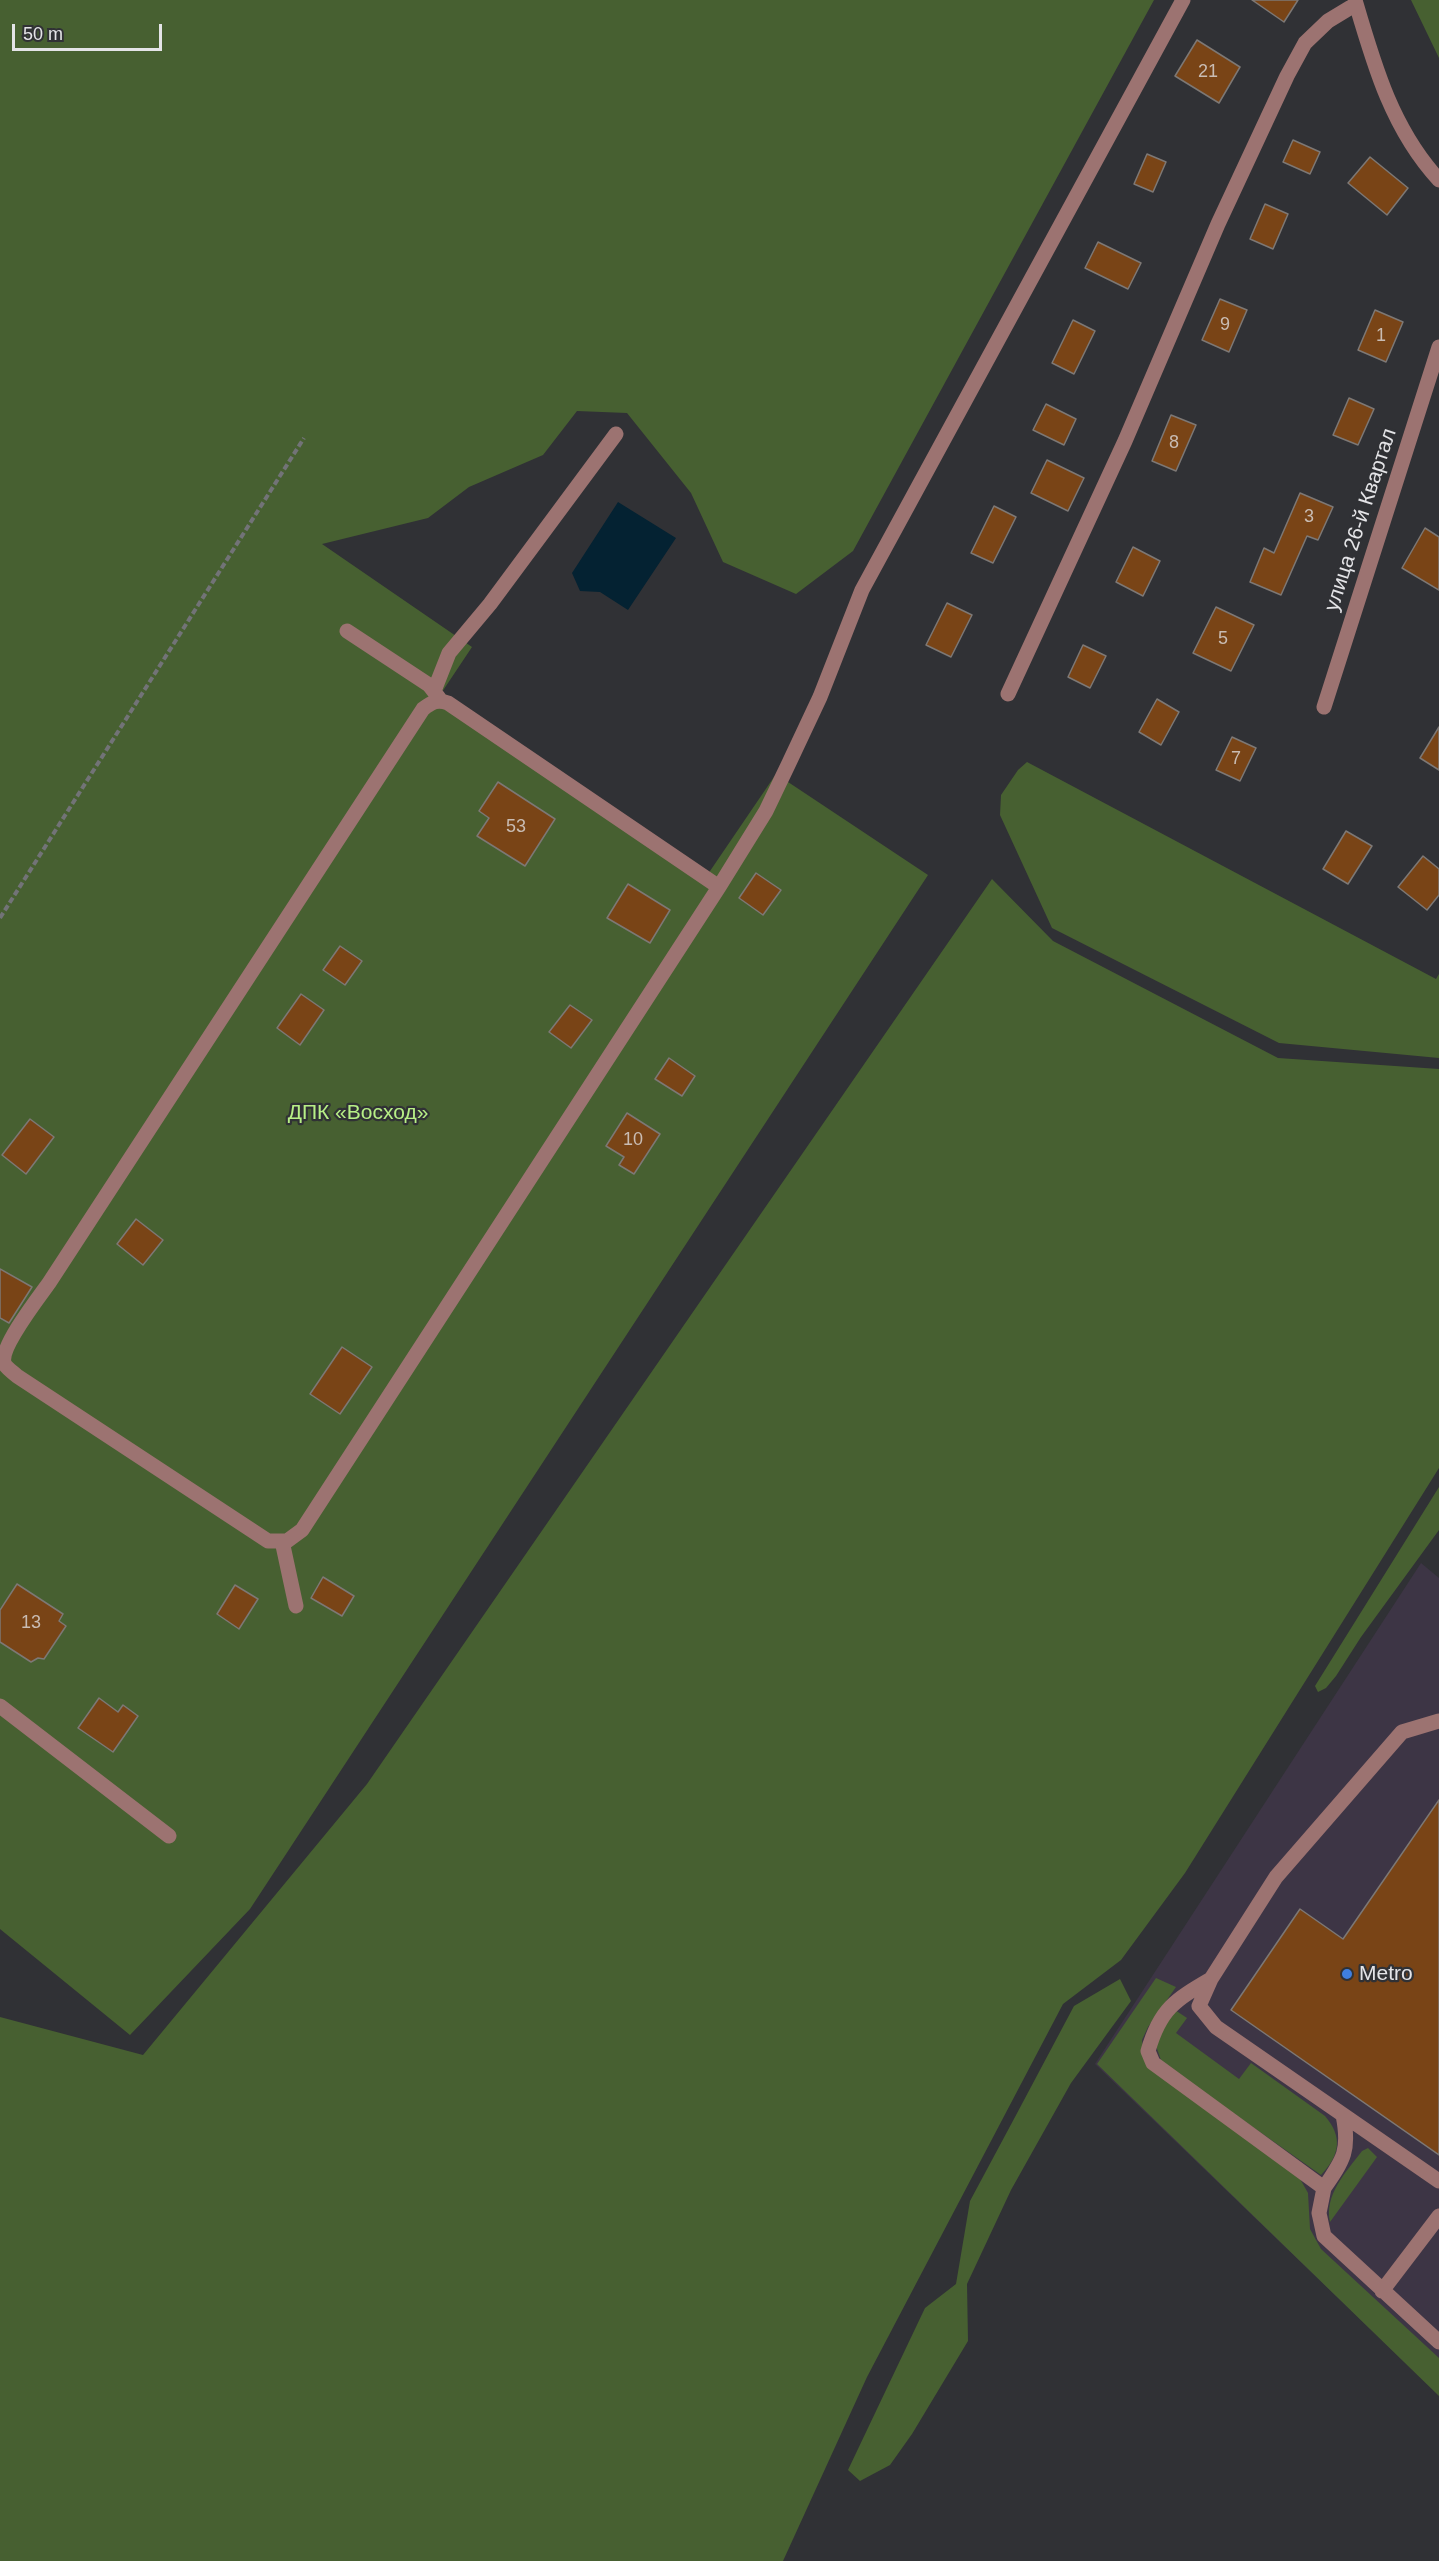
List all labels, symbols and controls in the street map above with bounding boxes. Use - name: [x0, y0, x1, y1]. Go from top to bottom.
- scale bar: [15, 12, 165, 50]
- text: 50 m: [23, 24, 63, 44]
- house number: 21: [1198, 61, 1218, 83]
- house number: 9: [1220, 314, 1230, 336]
- house number: 1: [1376, 325, 1386, 347]
- street label: улица 26-й Квартал: [1320, 425, 1402, 615]
- house number: 8: [1169, 432, 1179, 454]
- house number: 3: [1304, 506, 1314, 528]
- house number: 5: [1218, 628, 1228, 650]
- house number: 7: [1231, 748, 1241, 770]
- house number: 53: [506, 816, 526, 838]
- park label: ДПК «Восход»: [288, 1100, 428, 1126]
- house number: 10: [623, 1129, 643, 1151]
- house number: 13: [21, 1612, 41, 1634]
- place label: Metro: [1359, 1961, 1413, 1987]
- marker: Metro: [1340, 1967, 1354, 1981]

